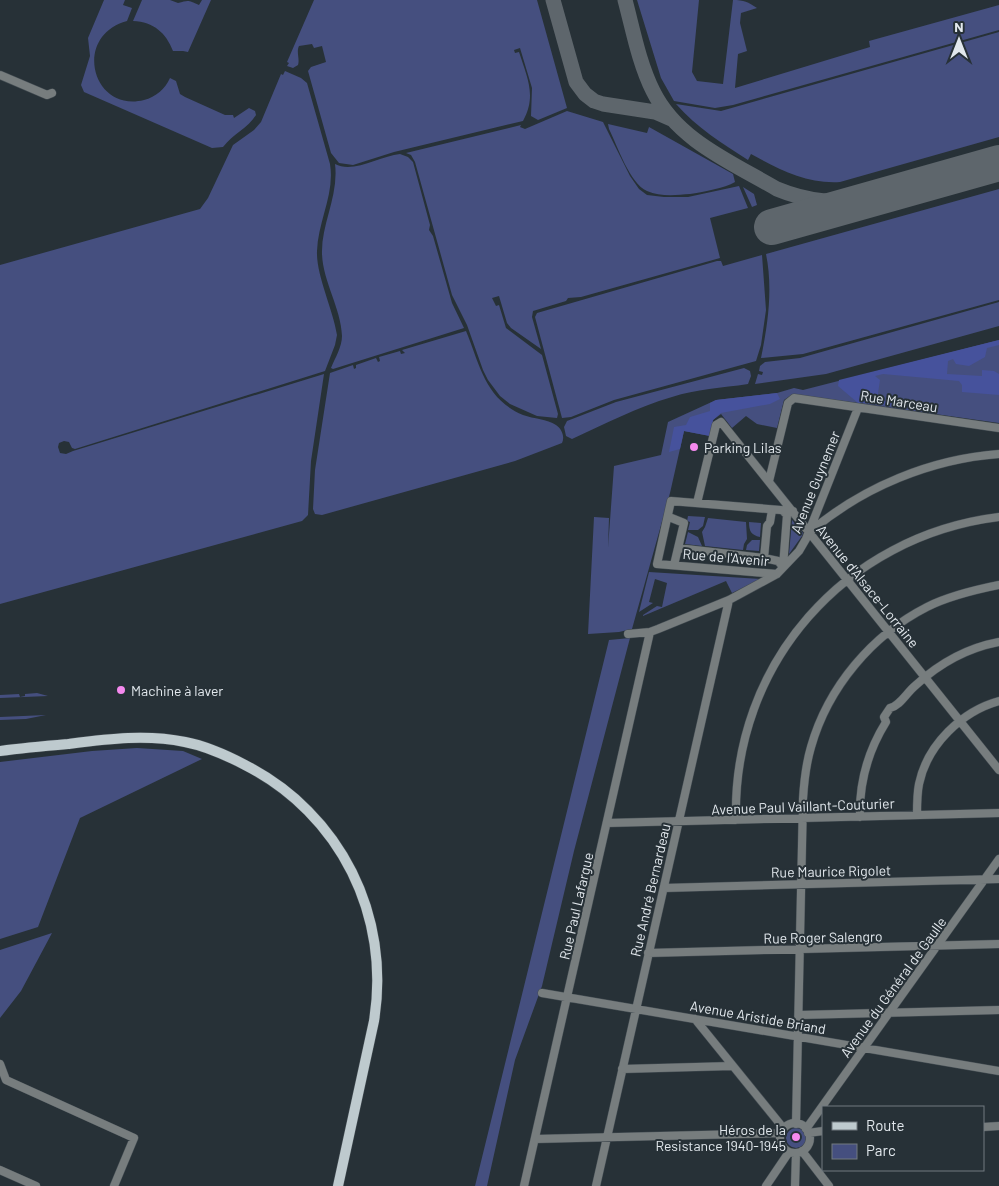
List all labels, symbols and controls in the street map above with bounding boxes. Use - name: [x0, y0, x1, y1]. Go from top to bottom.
- north arrow: [934, 15, 984, 65]
- text: N: [954, 18, 964, 35]
- street label: Rue Marceau: [859, 387, 939, 415]
- street label: Avenue Guynemer: [787, 428, 843, 536]
- place label: Parking Lilas: [704, 439, 782, 456]
- marker: Parking Lilas: [688, 441, 700, 453]
- street label: Avenue d'Alsace-Lorraine: [813, 521, 923, 651]
- street label: Rue de l'Avenir: [682, 545, 770, 569]
- place label: Machine à laver: [131, 682, 223, 699]
- marker: Machine à laver: [115, 684, 127, 696]
- street label: Avenue Paul Vaillant-Couturier: [711, 794, 895, 818]
- street label: Rue André Bernardeau: [626, 822, 674, 958]
- street label: Rue Paul Lafargue: [555, 851, 597, 961]
- street label: Rue Maurice Rigolet: [771, 861, 891, 881]
- street label: Avenue du Général de Gaulle: [836, 913, 950, 1061]
- street label: Rue Roger Salengro: [763, 927, 883, 947]
- street label: Avenue Aristide Briand: [689, 997, 827, 1037]
- legend: [822, 1106, 984, 1171]
- text: Route: [866, 1116, 905, 1134]
- place label: Héros de la Resistance 1940-1945: [655, 1121, 786, 1154]
- marker: Héros de la Resistance 1940-1945: [790, 1131, 802, 1143]
- text: Parc: [866, 1141, 896, 1159]

